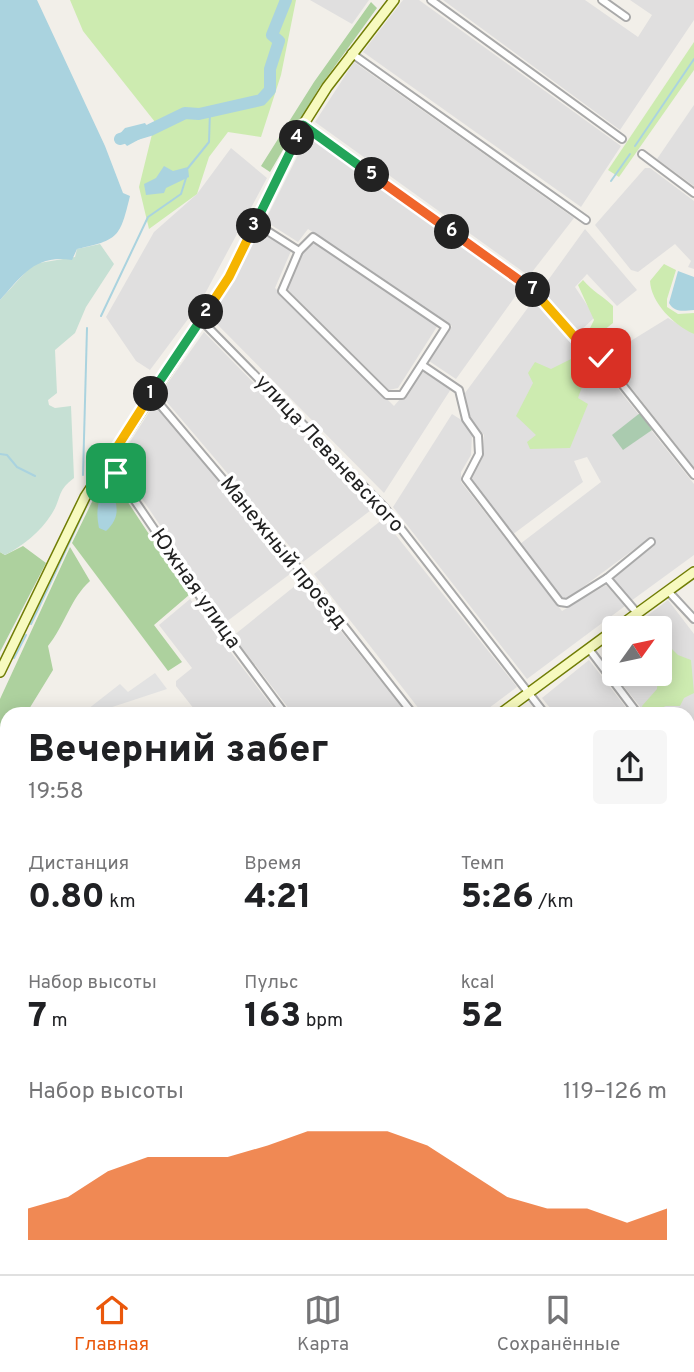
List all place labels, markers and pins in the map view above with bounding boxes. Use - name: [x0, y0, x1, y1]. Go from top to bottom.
- pin: 4: [280, 120, 314, 156]
- pin: 5: [354, 158, 390, 192]
- pin: 3: [236, 208, 272, 244]
- pin: 6: [434, 215, 470, 250]
- pin: 7: [516, 272, 550, 308]
- pin: 2: [188, 294, 224, 330]
- pin: [571, 328, 631, 388]
- pin: 1: [134, 376, 168, 412]
- pin: [86, 443, 146, 503]

